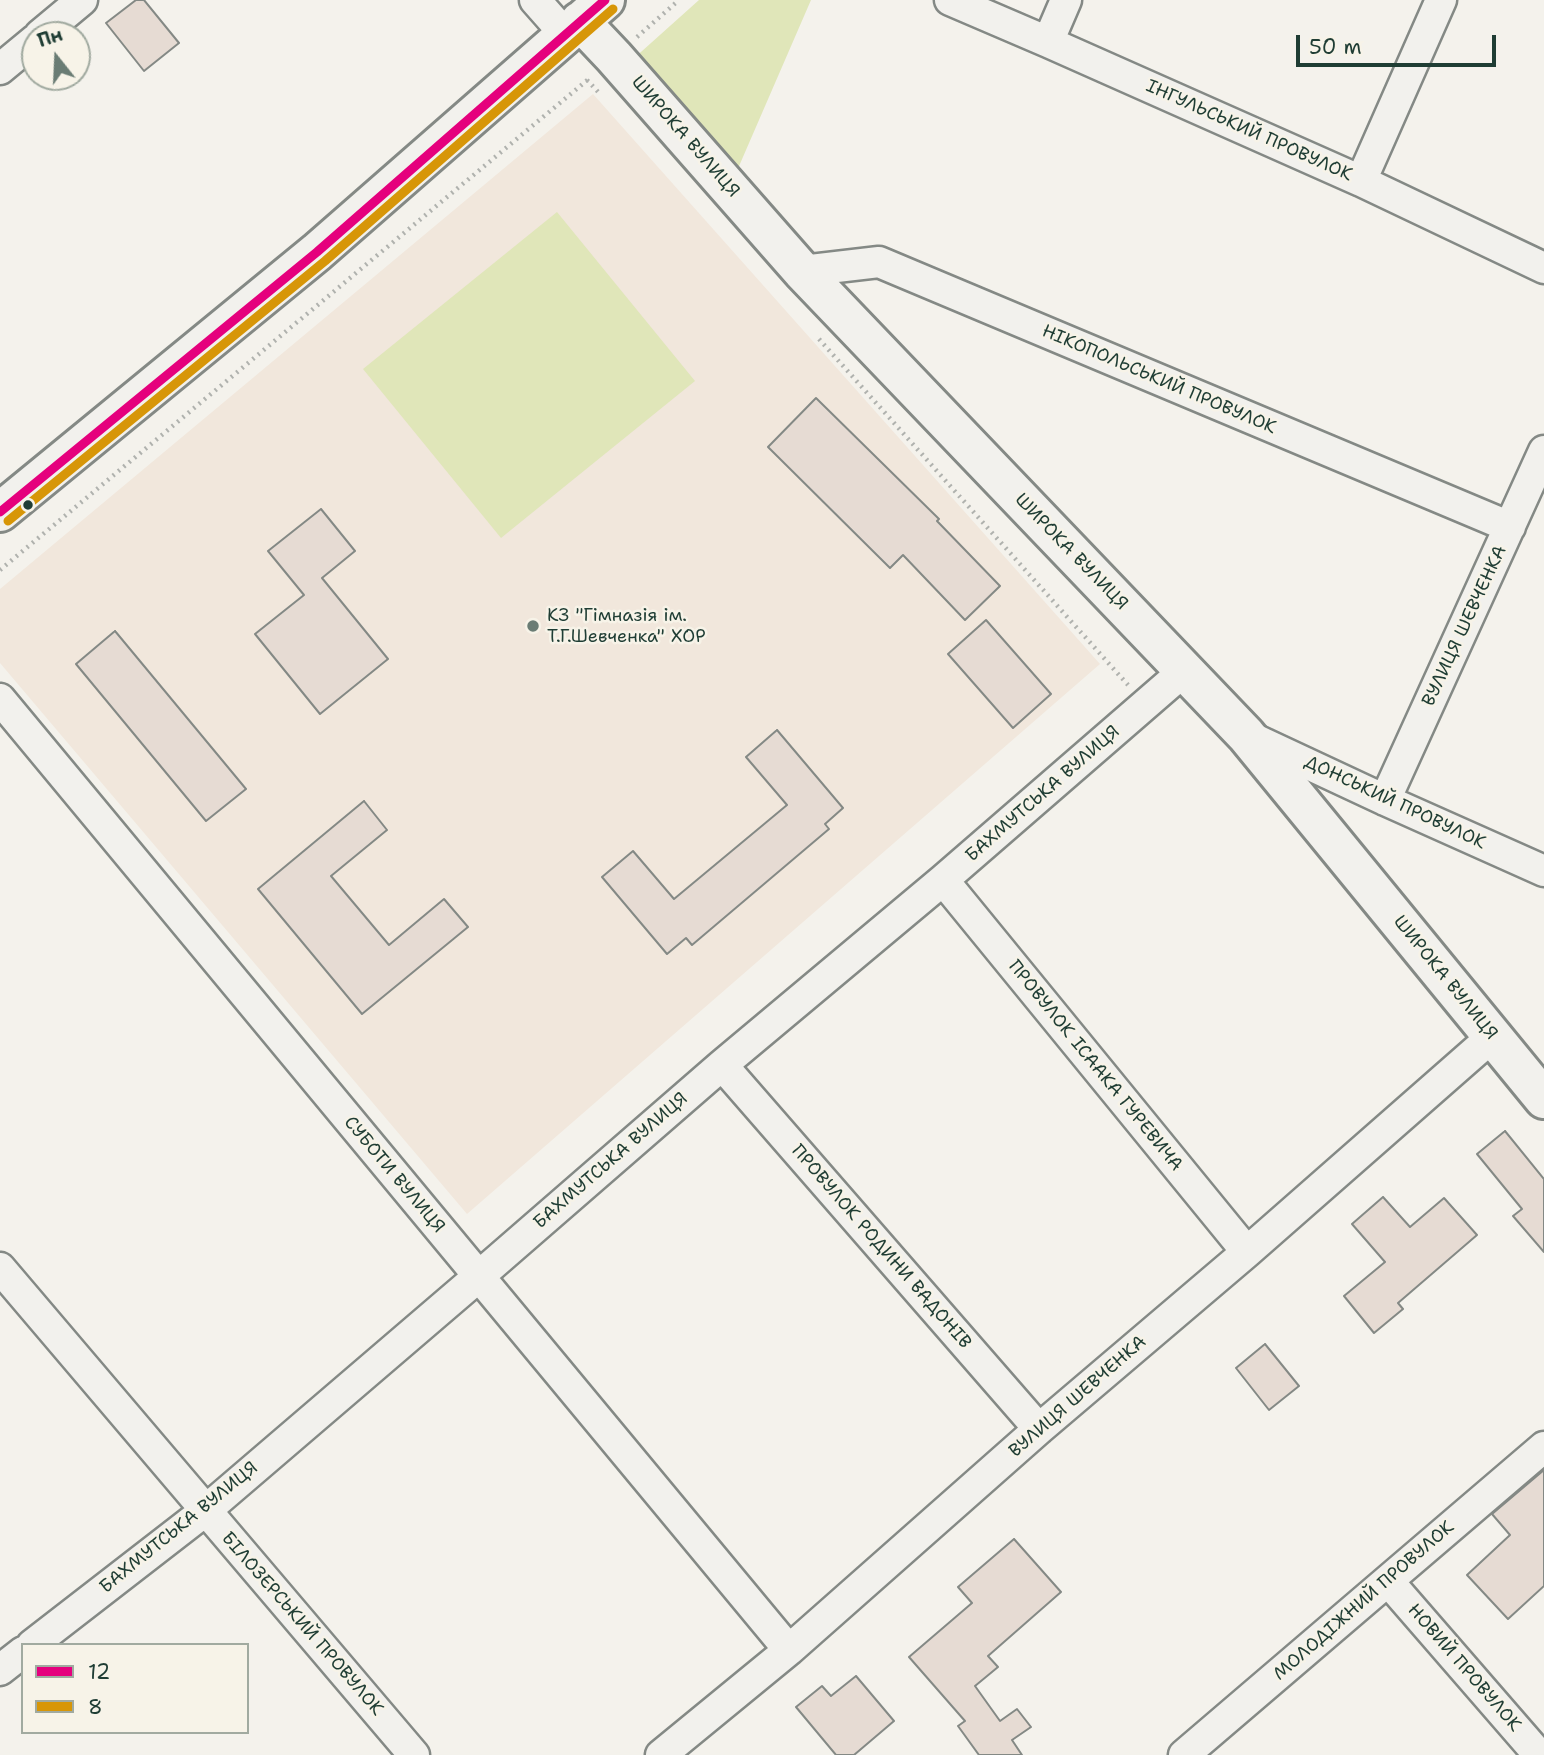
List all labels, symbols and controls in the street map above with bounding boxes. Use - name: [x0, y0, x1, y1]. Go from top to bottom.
- north arrow: [21, 21, 91, 91]
- scale bar: [1299, 21, 1498, 65]
- text: Пн: [34, 22, 66, 53]
- text: 50 m: [1309, 33, 1362, 61]
- street label: ШИРОКА ВУЛИЦЯ: [626, 72, 744, 202]
- street label: ІНГУЛЬСЬКИЙ ПРОВУЛОК: [1142, 76, 1356, 186]
- street label: НІКОПОЛЬСЬКИЙ ПРОВУЛОК: [1039, 321, 1279, 439]
- street label: ШИРОКА ВУЛИЦЯ: [1010, 489, 1132, 615]
- unlabelled marker: [21, 498, 35, 512]
- street label: ВУЛИЦЯ ШЕВЧЕНКА: [1418, 542, 1512, 710]
- place label: КЗ "Гімназія ім. Т.Г.Шевченка" ХОР: [547, 605, 706, 648]
- marker: КЗ "Гімназія ім. Т.Г.Шевченка" ХОР: [525, 618, 541, 634]
- street label: БАХМУТСЬКА ВУЛИЦЯ: [962, 721, 1124, 867]
- street label: ДОНСЬКИЙ ПРОВУЛОК: [1301, 751, 1489, 855]
- street label: ШИРОКА ВУЛИЦЯ: [1388, 911, 1502, 1045]
- street label: ПРОВУЛОК ІСААКА ГУРЕВИЧА: [1003, 956, 1187, 1176]
- street label: БАХМУТСЬКА ВУЛИЦЯ: [530, 1088, 692, 1234]
- street label: СУБОТИ ВУЛИЦЯ: [339, 1112, 449, 1238]
- street label: ПРОВУЛОК РОДИНИ ВАДОНІВ: [786, 1141, 976, 1353]
- street label: ВУЛИЦЯ ШЕВЧЕНКА: [1005, 1332, 1151, 1462]
- street label: БАХМУТСЬКА ВУЛИЦЯ: [96, 1458, 262, 1598]
- street label: МОЛОДІЖНИЙ ПРОВУЛОК: [1269, 1517, 1459, 1685]
- street label: БІЛОЗЕРСЬКИЙ ПРОВУЛОК: [216, 1528, 388, 1720]
- street label: НОВИЙ ПРОВУЛОК: [1403, 1600, 1525, 1736]
- legend: [21, 1643, 248, 1734]
- text: 12: [88, 1658, 110, 1686]
- text: 8: [88, 1693, 103, 1721]

